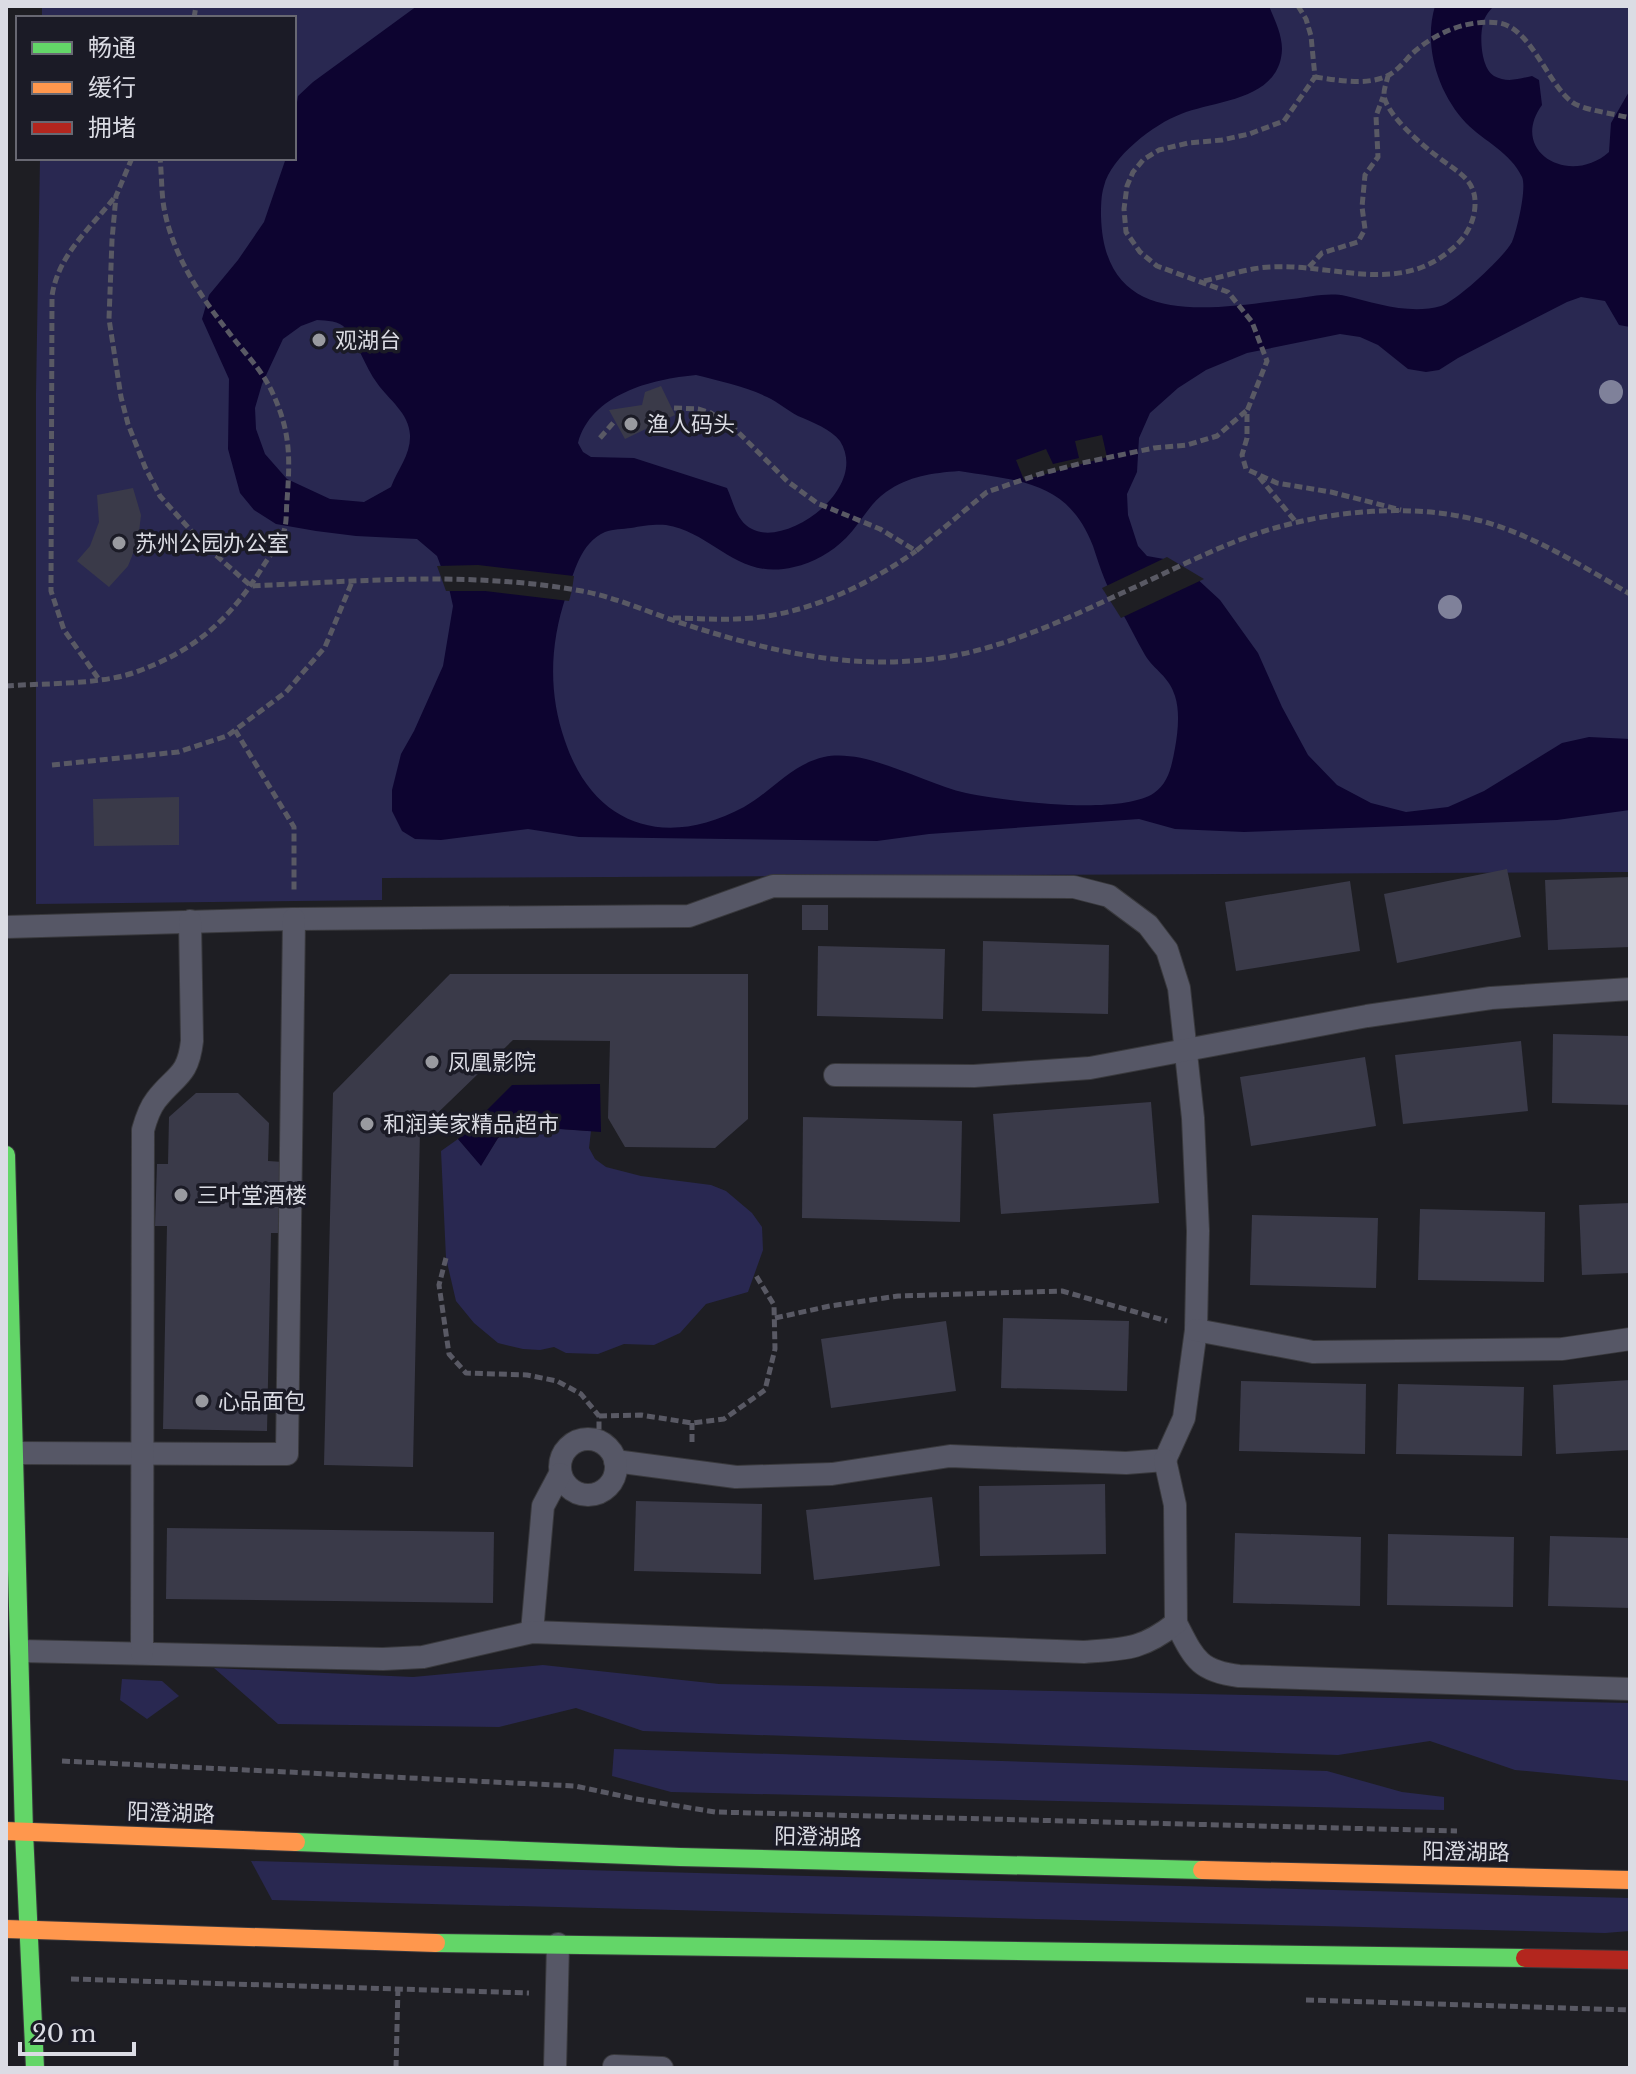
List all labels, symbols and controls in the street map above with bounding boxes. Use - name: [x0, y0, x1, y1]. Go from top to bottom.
- legend: [16, 16, 296, 160]
- text: 畅通: [88, 33, 136, 62]
- text: 缓行: [88, 73, 136, 102]
- text: 拥堵: [88, 113, 136, 142]
- place label: 观湖台: [335, 327, 401, 354]
- marker: 观湖台: [310, 331, 328, 349]
- place label: 渔人码头: [647, 411, 735, 438]
- marker: 渔人码头: [622, 415, 640, 433]
- place label: 苏州公园办公室: [135, 530, 289, 557]
- marker: 苏州公园办公室: [110, 534, 128, 552]
- place label: 凤凰影院: [448, 1049, 536, 1076]
- marker: 凤凰影院: [423, 1053, 441, 1071]
- place label: 和润美家精品超市: [383, 1111, 559, 1138]
- marker: 和润美家精品超市: [358, 1115, 376, 1133]
- place label: 三叶堂酒楼: [197, 1182, 307, 1209]
- marker: 三叶堂酒楼: [172, 1186, 190, 1204]
- place label: 心品面包: [218, 1388, 306, 1415]
- marker: 心品面包: [193, 1392, 211, 1410]
- street label: 阳澄湖路: [127, 1798, 215, 1828]
- street label: 阳澄湖路: [774, 1823, 862, 1851]
- street label: 阳澄湖路: [1422, 1838, 1510, 1866]
- scale bar: [20, 2006, 134, 2056]
- text: 20 m: [32, 2019, 97, 2048]

